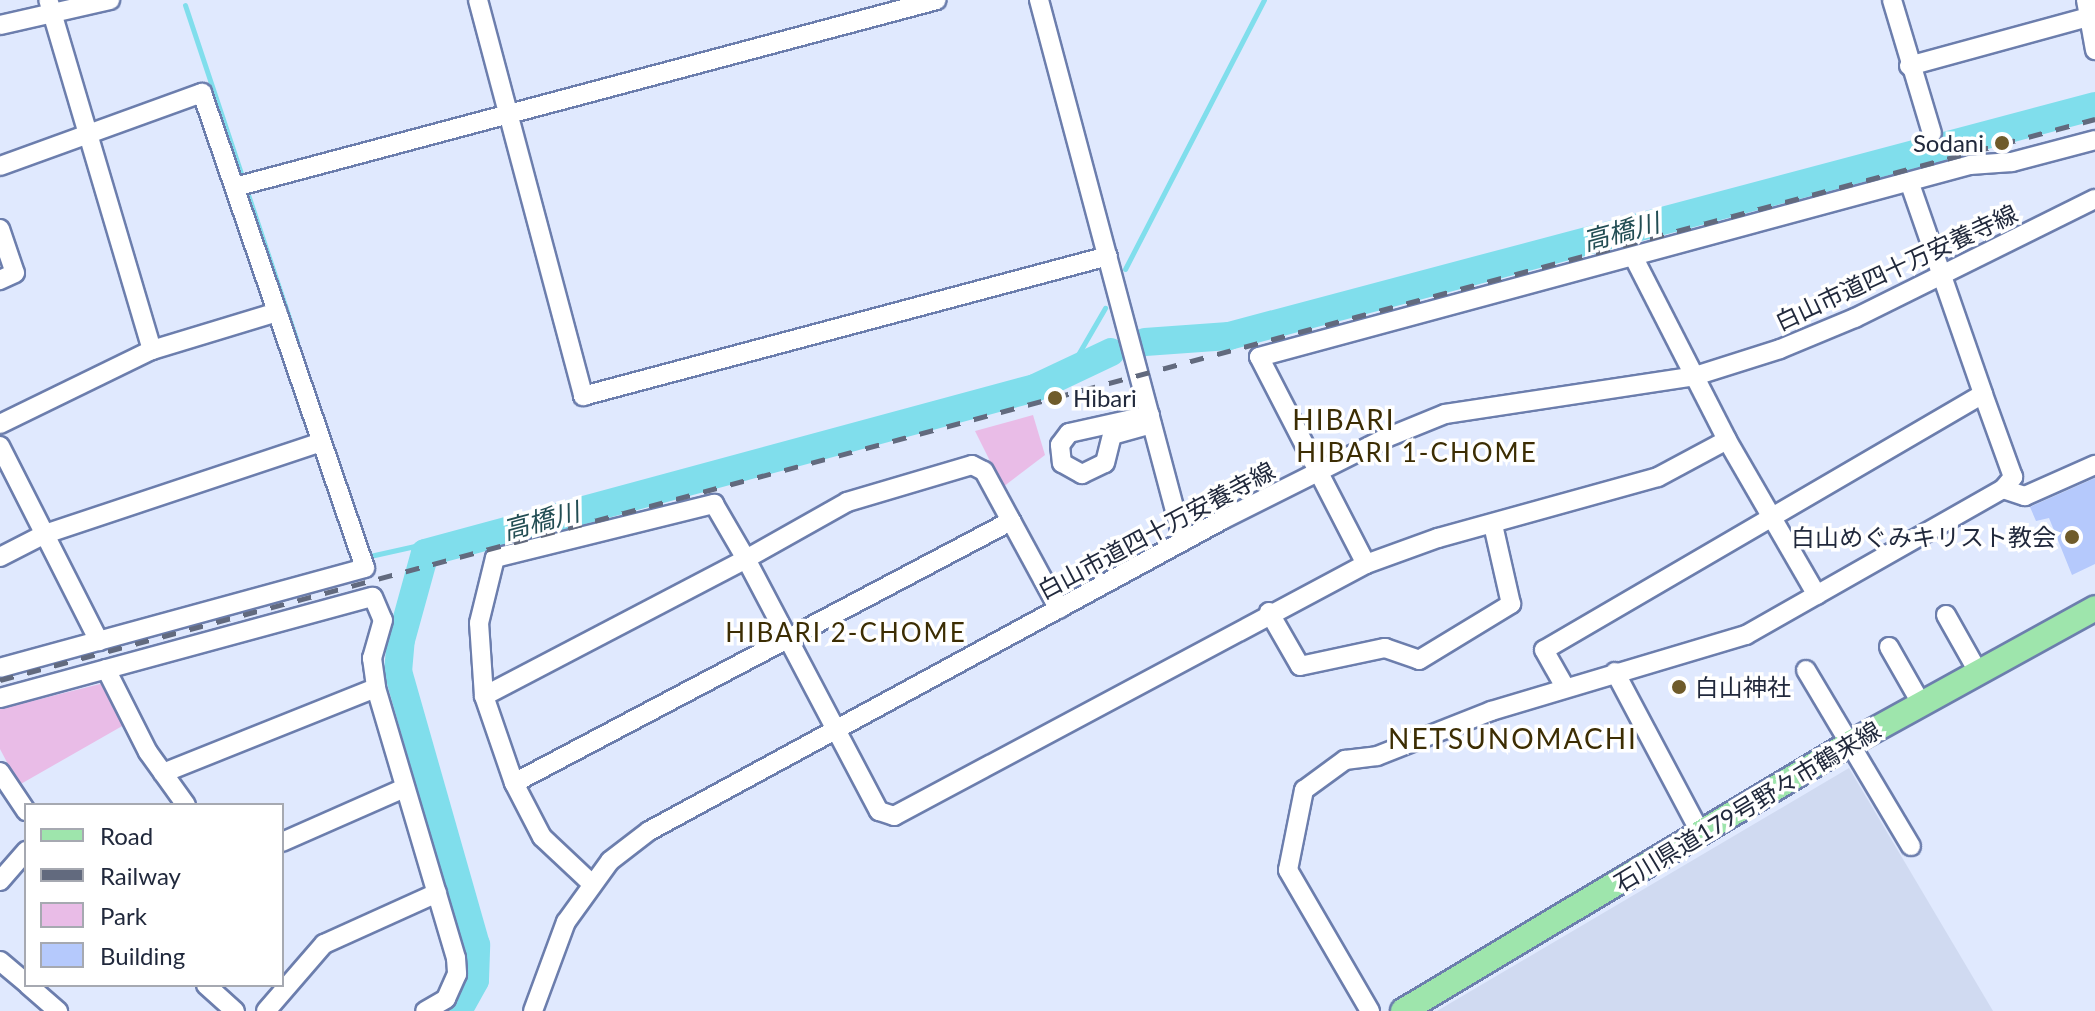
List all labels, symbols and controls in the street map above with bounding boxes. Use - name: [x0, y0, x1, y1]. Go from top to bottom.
- place label: Sodani: [1913, 129, 1984, 157]
- marker: Sodani: [1991, 132, 2013, 154]
- street label: 白山市道四十万安養寺線: [1770, 198, 2022, 336]
- water label: 高橋川: [1579, 207, 1663, 257]
- place label: Hibari: [1073, 384, 1137, 412]
- marker: Hibari: [1044, 387, 1066, 409]
- district label: HIBARI: [1292, 402, 1396, 436]
- district label: HIBARI 1-CHOME: [1296, 437, 1538, 469]
- street label: 白山市道四十万安養寺線: [1033, 455, 1279, 605]
- water label: 高橋川: [499, 496, 583, 546]
- place label: 白山めぐみキリスト教会: [1792, 523, 2056, 551]
- marker: 白山めぐみキリスト教会: [2063, 528, 2081, 546]
- district label: HIBARI 2-CHOME: [725, 617, 967, 649]
- place label: 白山神社: [1695, 673, 1791, 701]
- marker: 白山神社: [1670, 678, 1688, 696]
- street label: 石川県道179号野々市鶴来線: [1609, 715, 1885, 897]
- district label: NETSUNOMACHI: [1388, 721, 1638, 755]
- legend: [24, 803, 284, 987]
- text: Road: [100, 821, 153, 850]
- text: Railway: [100, 861, 181, 890]
- text: Park: [100, 901, 147, 930]
- text: Building: [100, 941, 185, 970]

